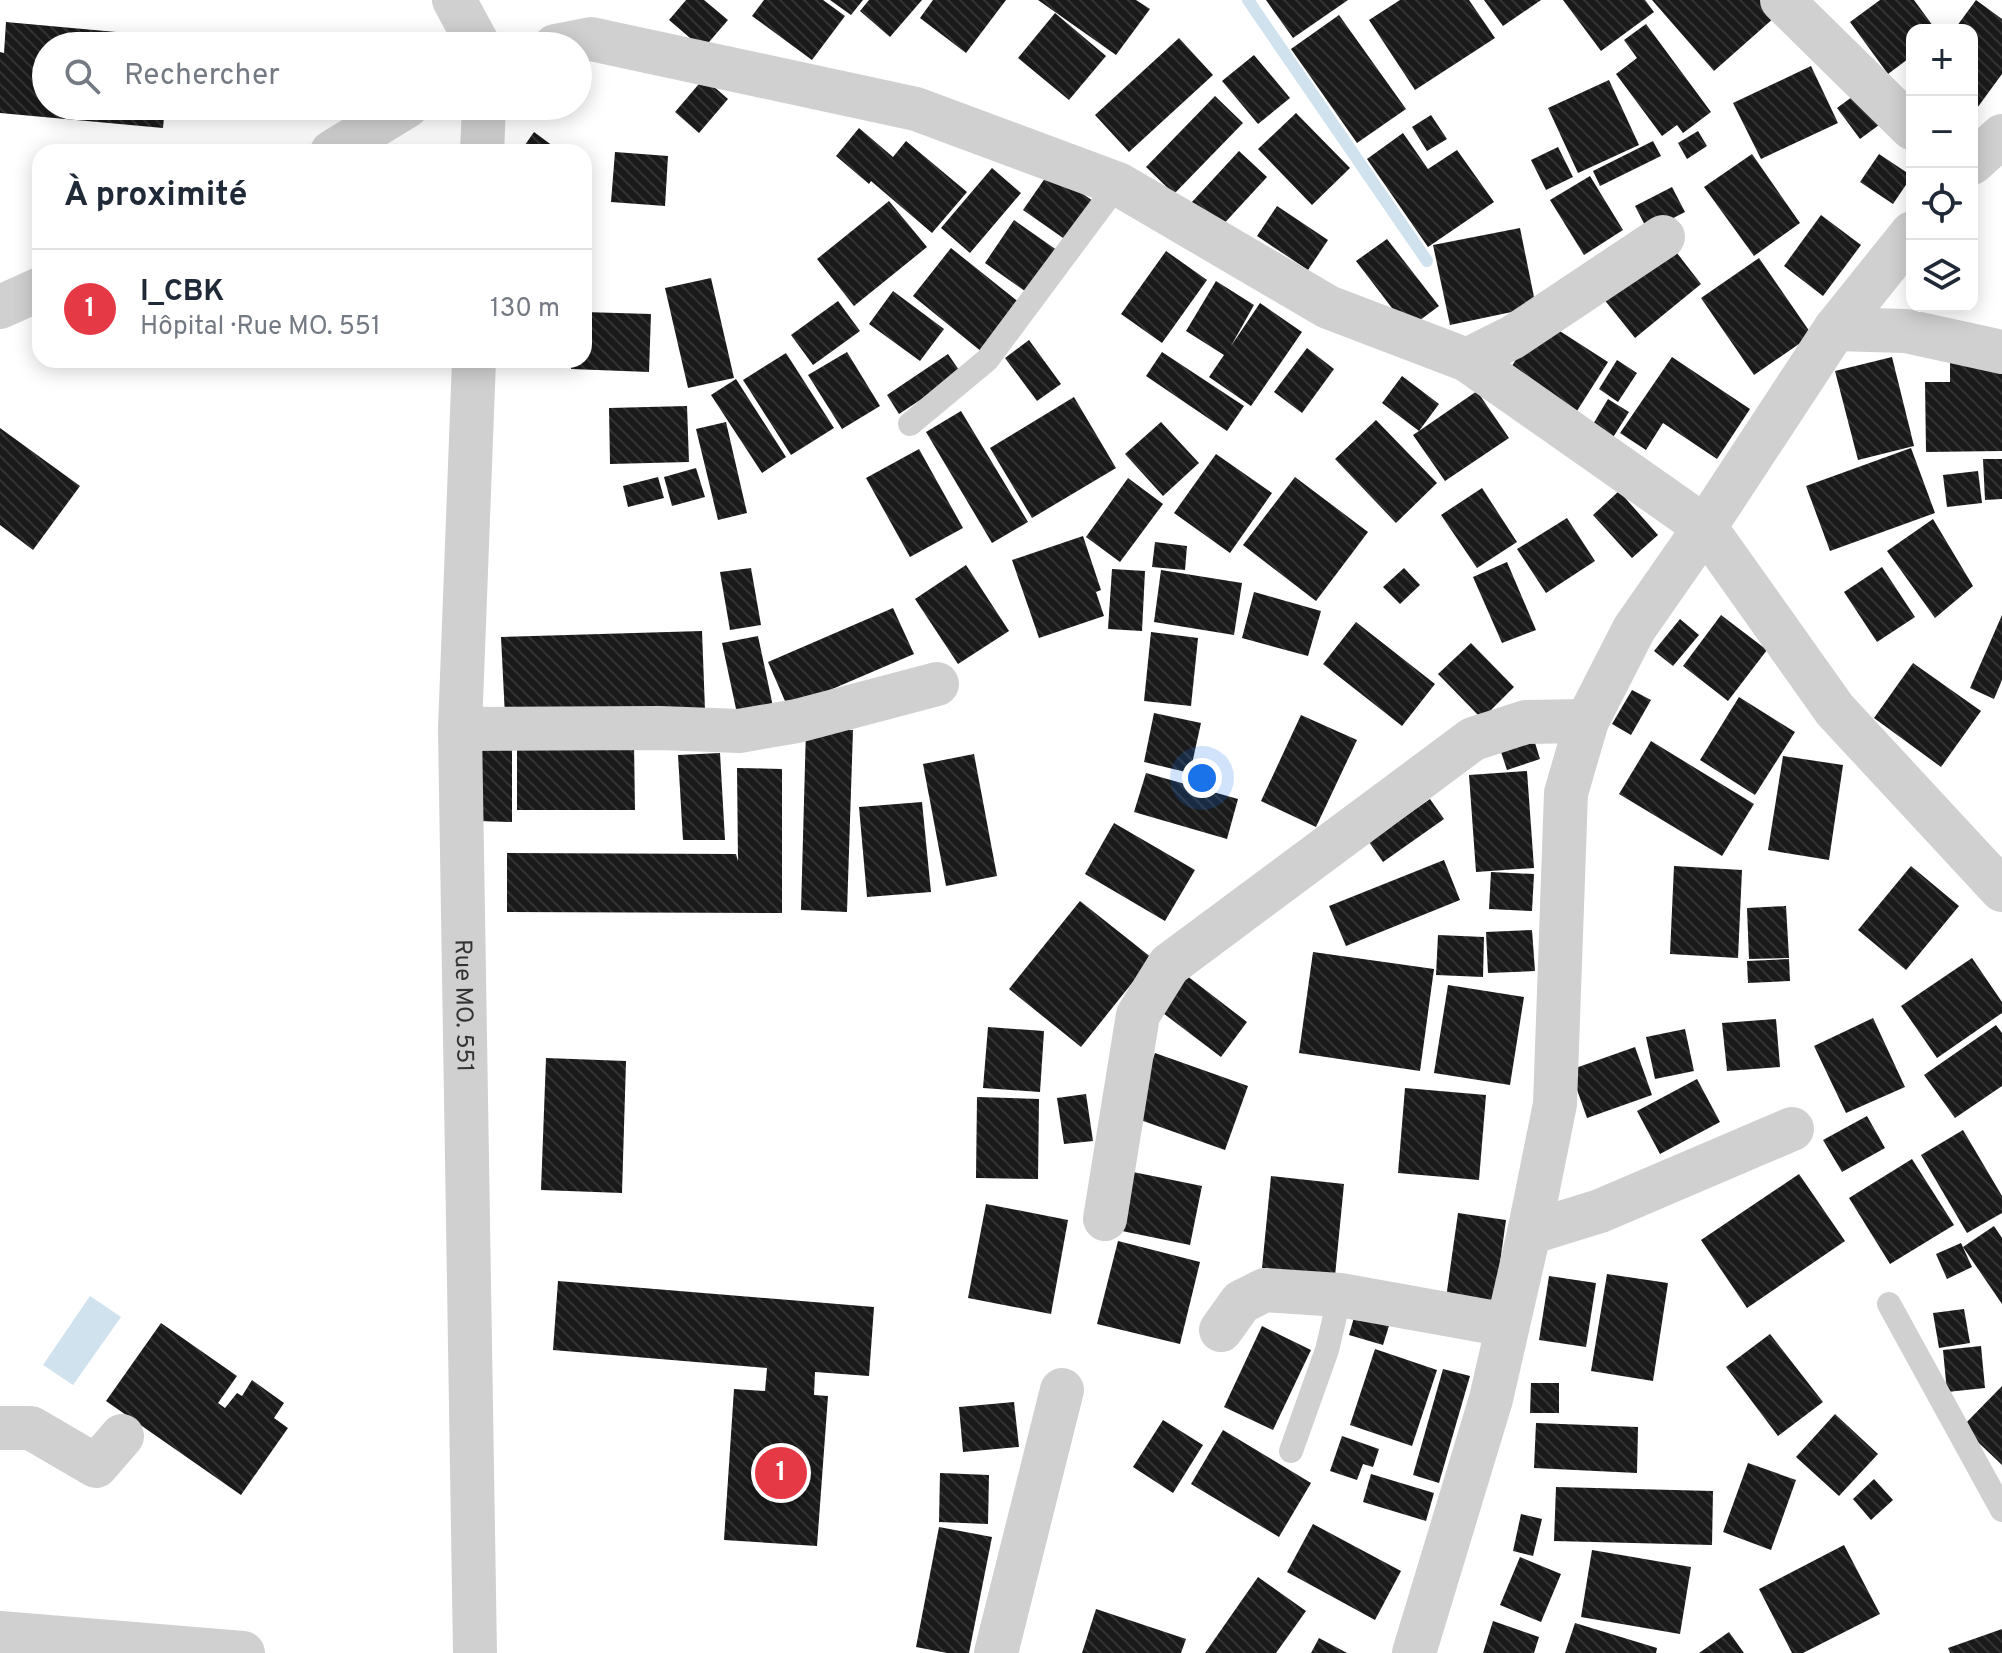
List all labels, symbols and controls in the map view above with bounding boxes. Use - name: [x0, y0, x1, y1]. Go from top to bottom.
- map controls: [1906, 24, 1978, 312]
- button: +: [1906, 24, 1978, 96]
- search box: [32, 32, 592, 120]
- icon: search: [60, 54, 104, 98]
- text: Rechercher: [124, 58, 280, 95]
- button: −: [1906, 96, 1978, 168]
- button: locate: [1906, 168, 1978, 240]
- text: À proximité: [64, 175, 247, 218]
- button: layers: [1906, 240, 1978, 312]
- text: I_CBK: [140, 274, 224, 311]
- text: 1: [85, 293, 95, 326]
- text: 130 m: [490, 293, 560, 326]
- text: Hôpital · Rue MO. 551: [140, 311, 381, 344]
- your location: [1182, 758, 1222, 798]
- street label: Rue MO. 551: [446, 939, 479, 1073]
- pin: 1: [755, 1443, 807, 1503]

